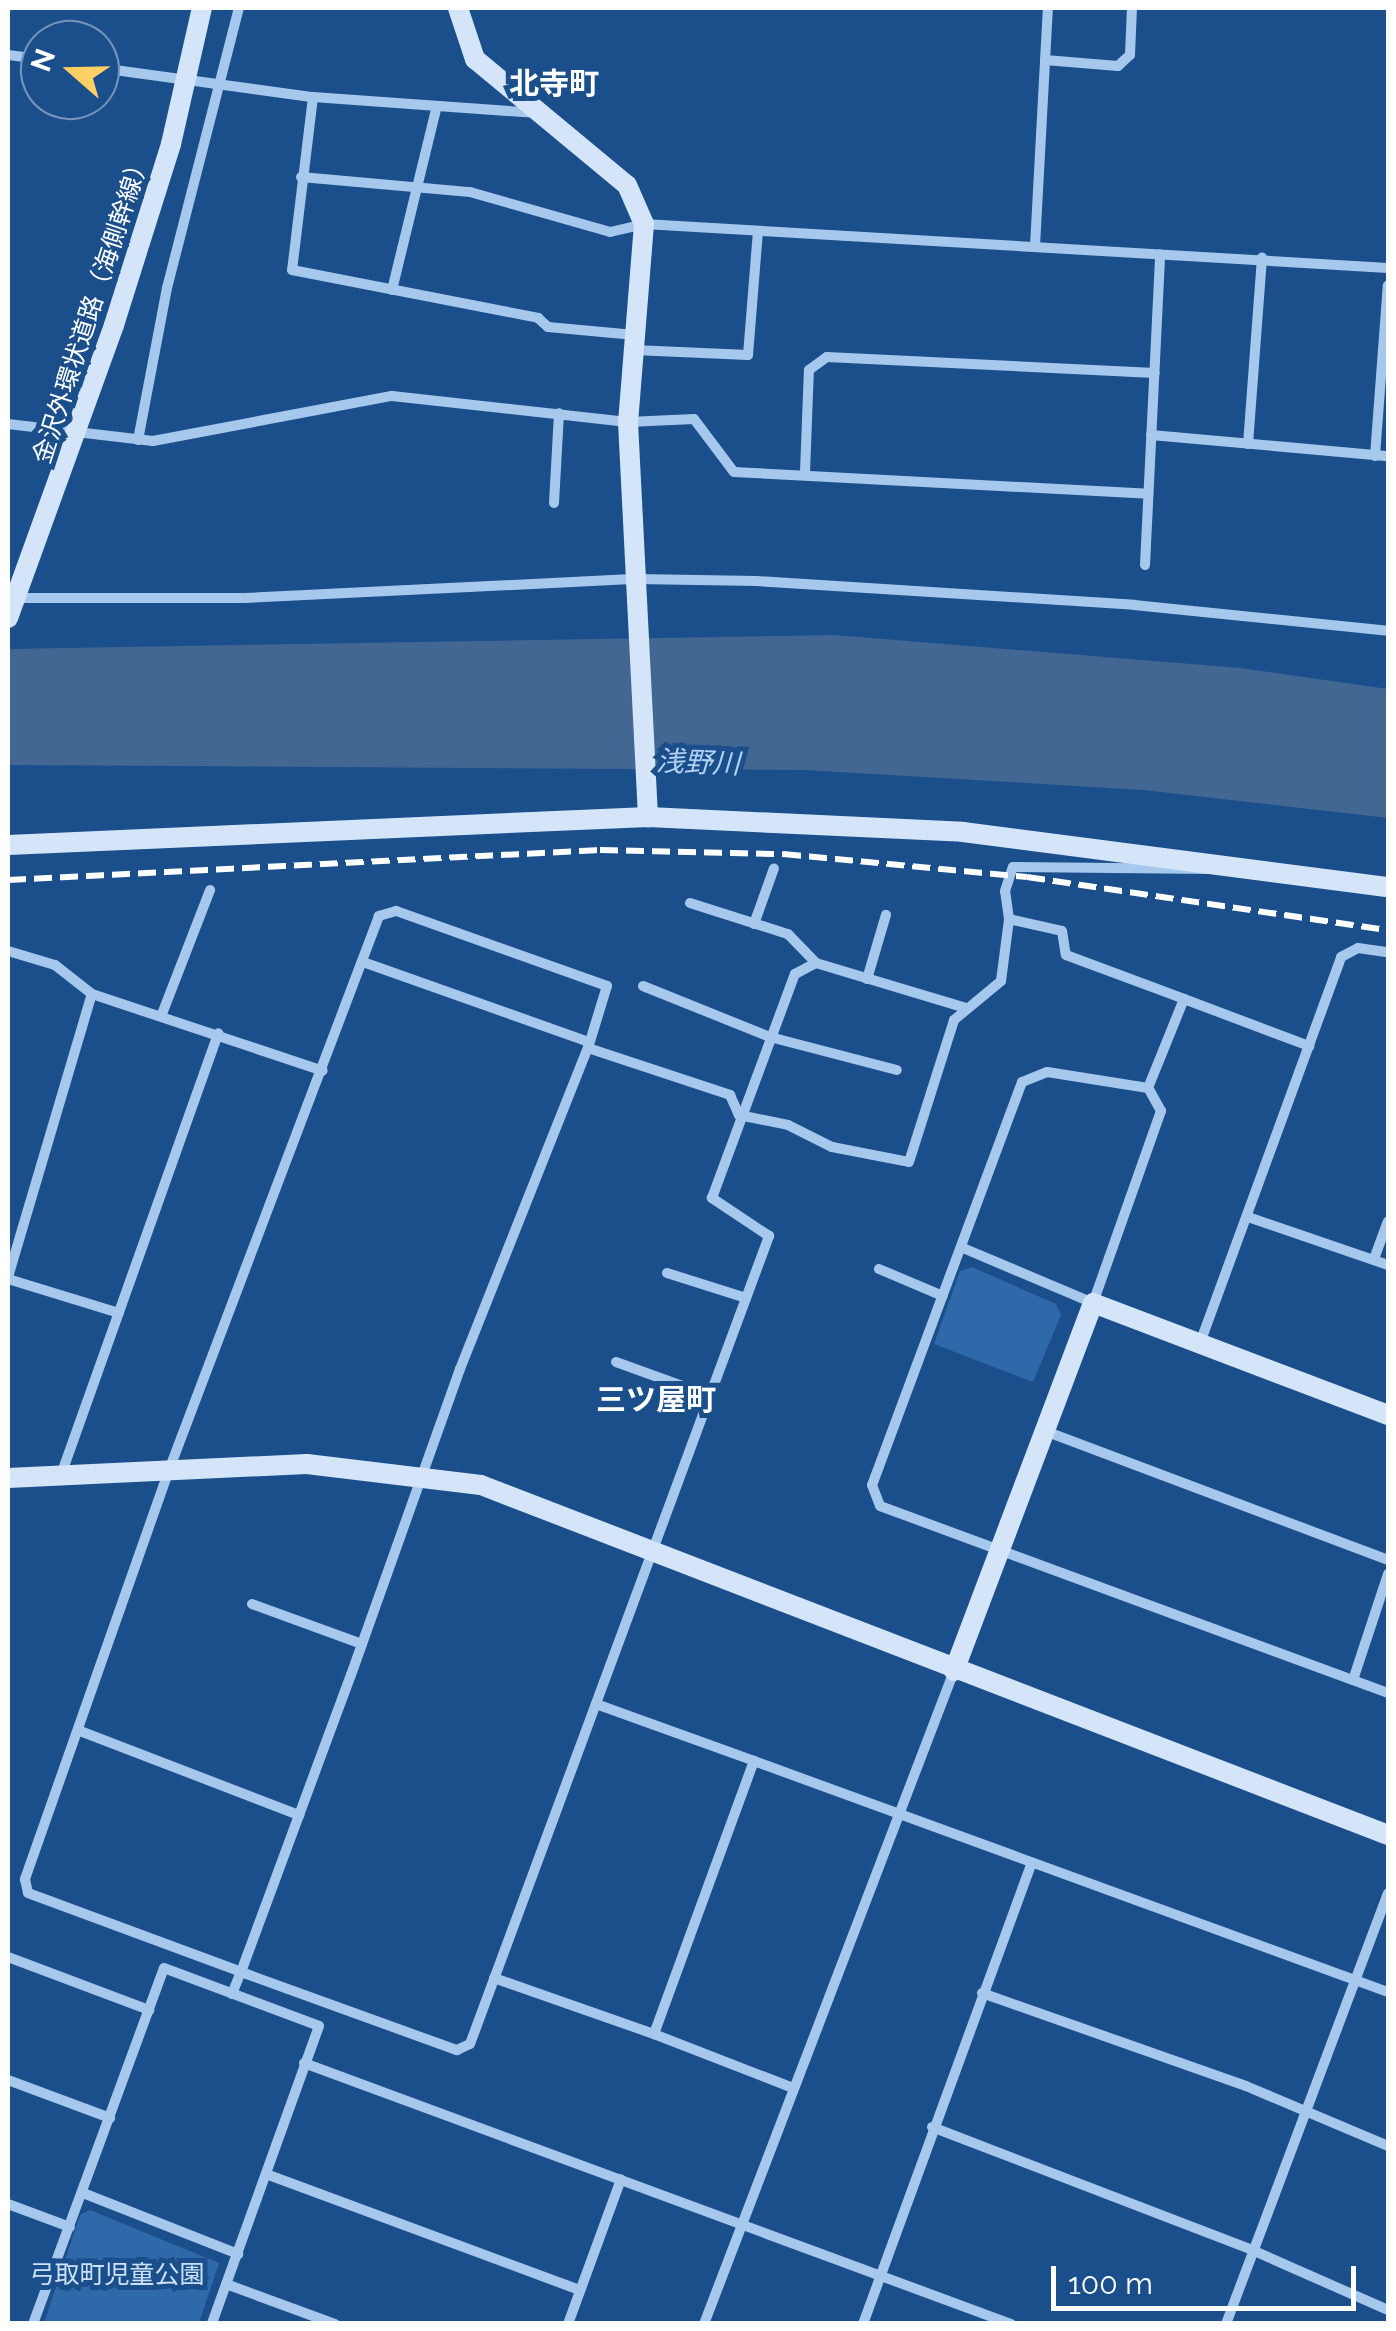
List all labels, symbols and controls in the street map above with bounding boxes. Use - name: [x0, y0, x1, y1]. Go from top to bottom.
- north arrow: [20, 20, 120, 120]
- text: N: [24, 45, 62, 76]
- district label: 北寺町: [509, 66, 599, 102]
- street label: 金沢外環状道路（海側幹線）: [27, 149, 155, 467]
- water label: 浅野川: [655, 745, 741, 781]
- district label: 三ツ屋町: [596, 1382, 716, 1418]
- scale bar: [1056, 2246, 1361, 2308]
- park label: 弓取町児童公園: [30, 2259, 204, 2289]
- text: 100 m: [1068, 2266, 1153, 2301]

